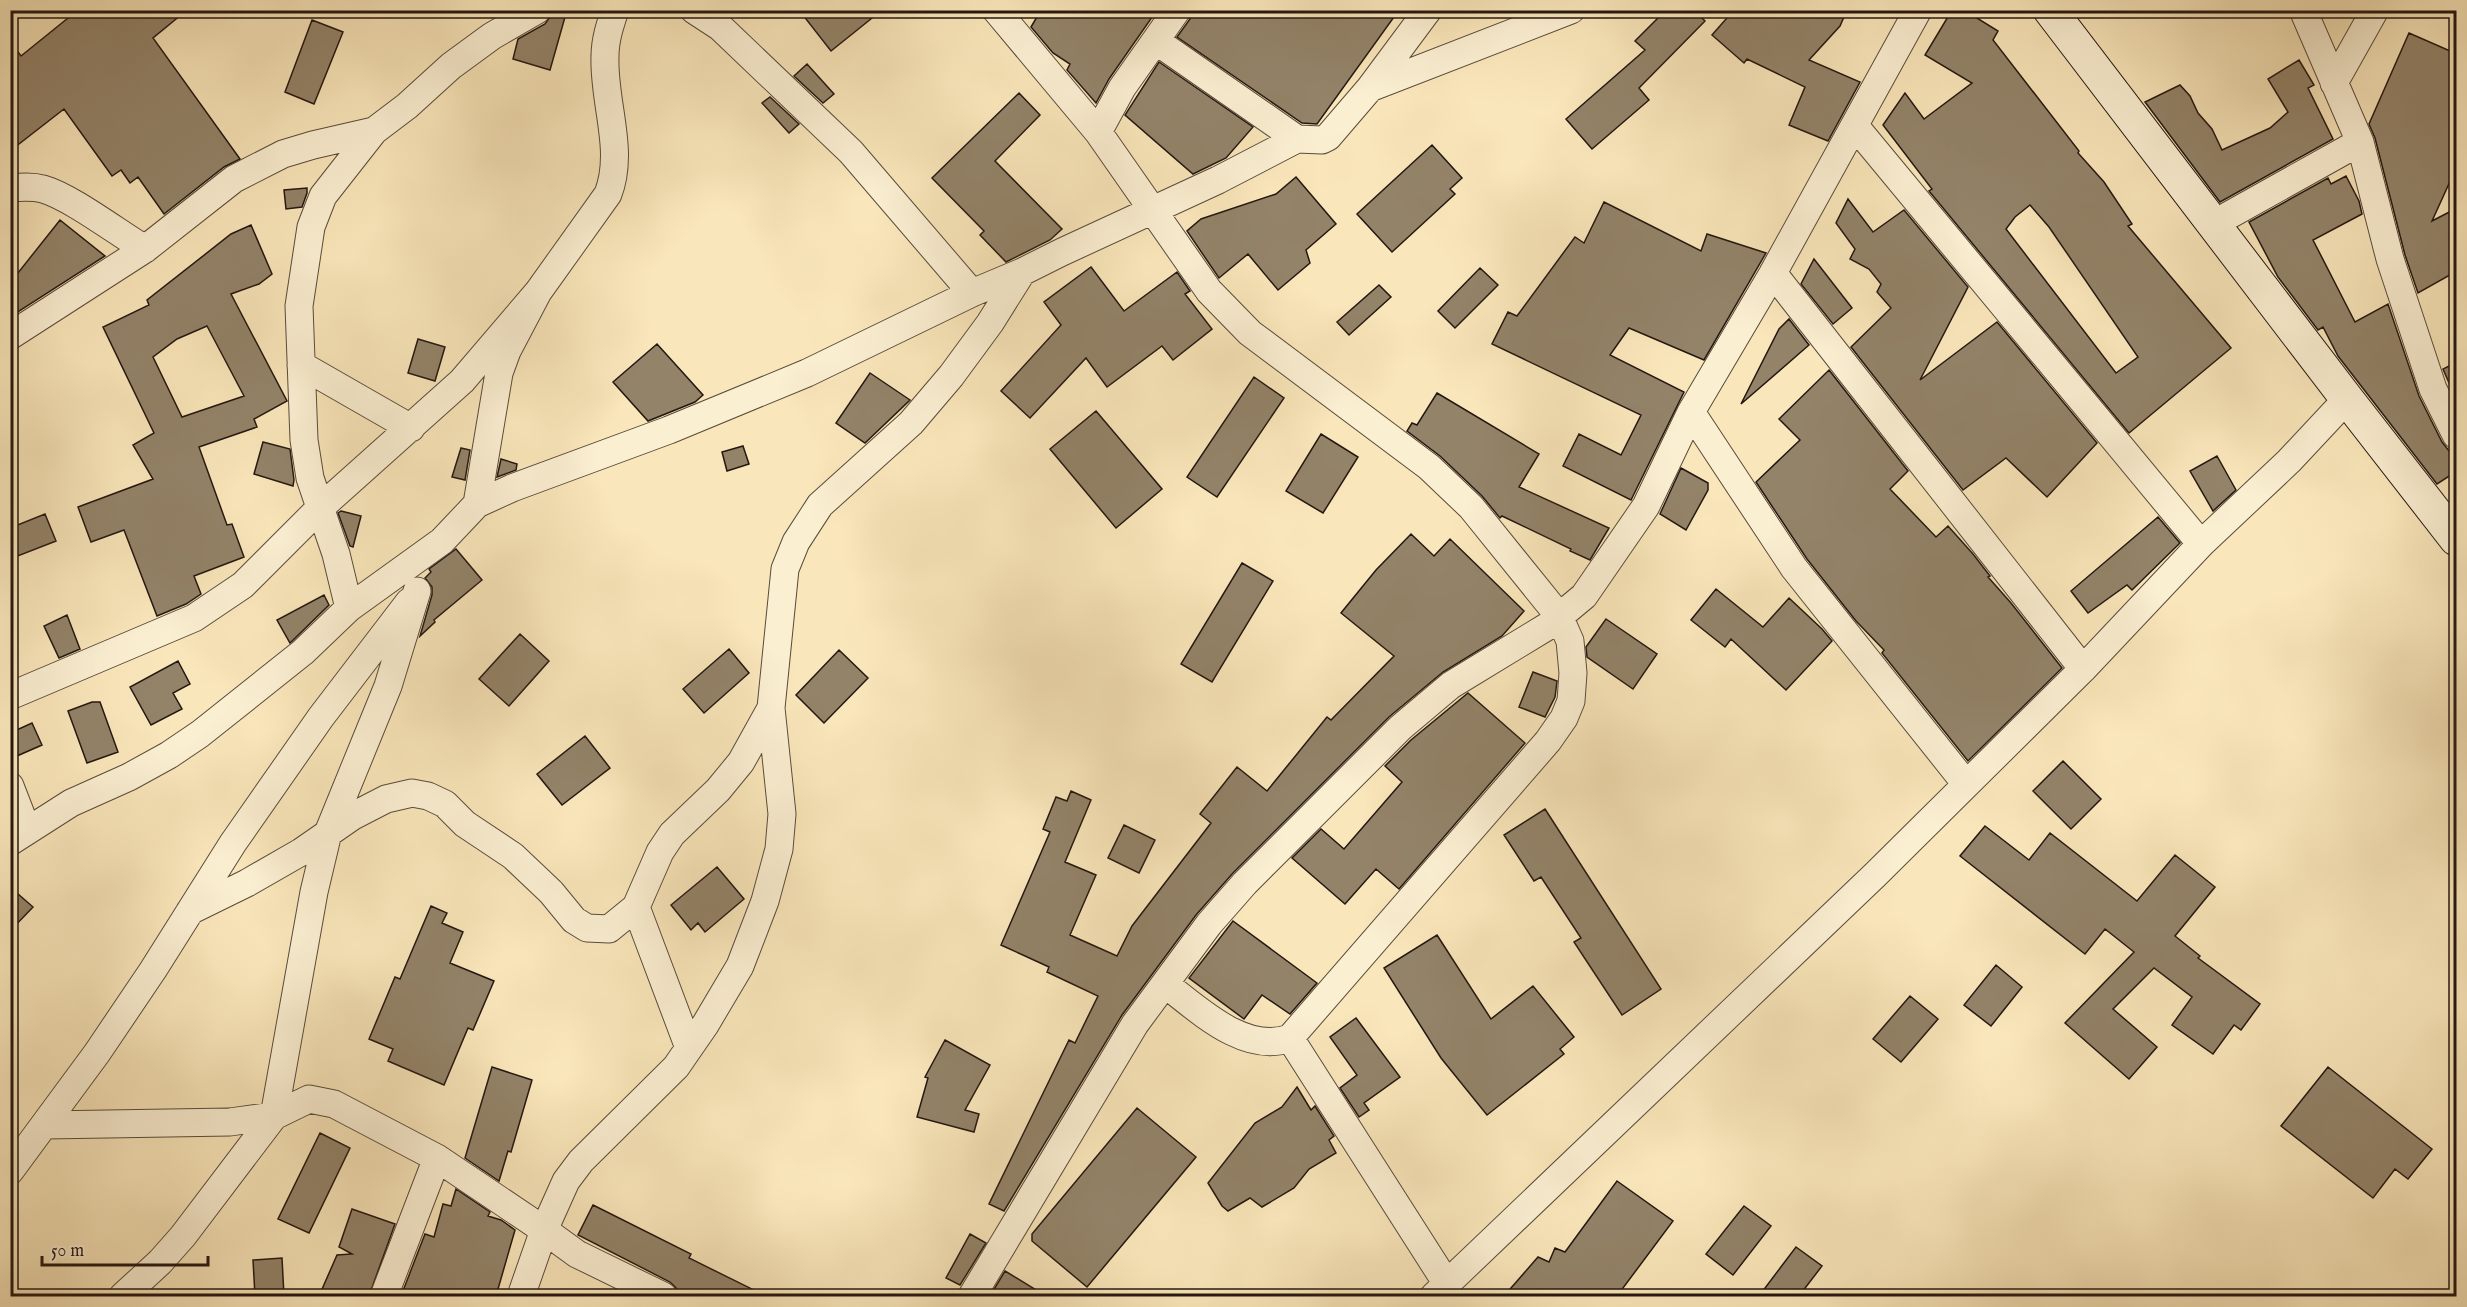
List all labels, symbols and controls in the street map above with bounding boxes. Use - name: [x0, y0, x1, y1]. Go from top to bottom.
- scale bar: [42, 1229, 208, 1267]
- text: 50 m: [51, 1240, 84, 1263]

